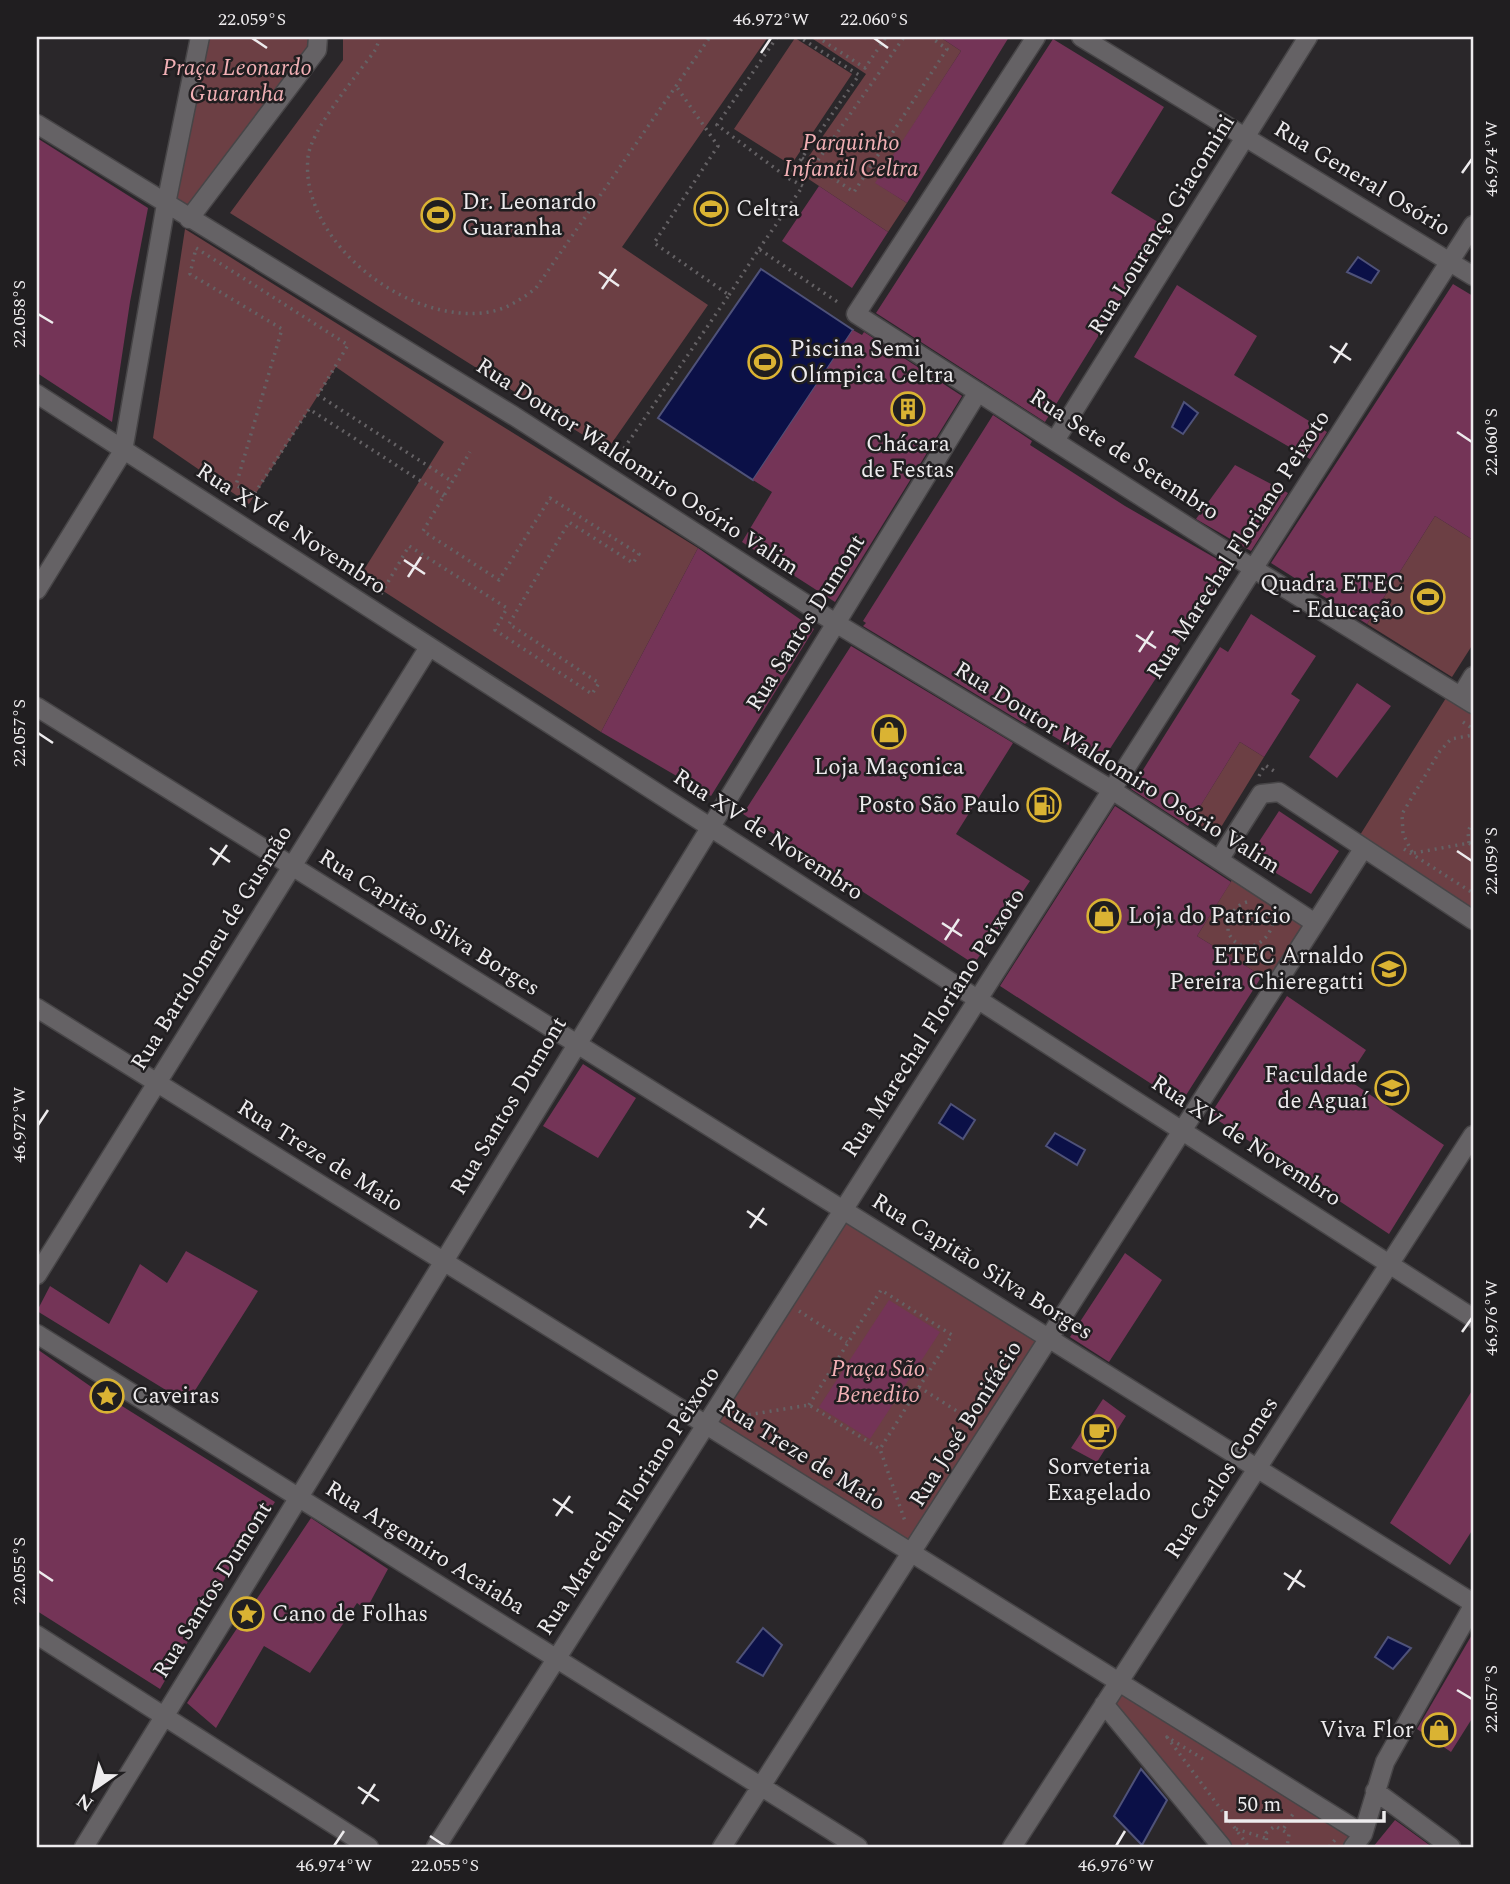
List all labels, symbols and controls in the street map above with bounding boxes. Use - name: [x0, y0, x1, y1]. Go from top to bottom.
- text: 22.059°S: [218, 6, 286, 33]
- text: 46.972°W: [733, 6, 809, 33]
- text: 22.060°S: [840, 6, 908, 33]
- park label: Praça Leonardo Guaranha: [162, 51, 312, 112]
- street label: Rua Lourenço Giacomini: [1080, 108, 1244, 342]
- street label: Rua General Osório: [1267, 112, 1457, 246]
- text: 46.974°W: [1478, 121, 1505, 197]
- park label: Parquinho Infantil Celtra: [784, 126, 919, 187]
- place label: Dr. Leonardo Guaranha: [462, 185, 596, 246]
- sports icon: Celtra: [692, 190, 730, 228]
- place label: Celtra: [736, 192, 800, 227]
- sports icon: Dr. Leonardo Guaranha: [419, 196, 457, 234]
- text: 22.058°S: [6, 280, 33, 348]
- place label: Piscina Semi Olímpica Celtra: [790, 332, 954, 393]
- sports icon: Piscina Semi Olímpica Celtra: [746, 343, 784, 381]
- street label: Rua Doutor Waldomiro Osório Valim: [468, 349, 806, 585]
- street label: Rua Sete de Setembro: [1022, 380, 1226, 530]
- building icon: Chácara de Festas: [889, 390, 927, 428]
- street label: Rua Marechal Floriano Peixoto: [1138, 403, 1340, 687]
- text: 22.060°S: [1478, 408, 1505, 476]
- place label: Chácara de Festas: [861, 427, 955, 488]
- street label: Rua XV de Novembro: [189, 454, 393, 604]
- street label: Rua Santos Dumont: [737, 528, 875, 718]
- place label: Quadra ETEC - Educação: [1260, 567, 1404, 628]
- sports icon: Quadra ETEC - Educação: [1409, 578, 1447, 616]
- street label: Rua Doutor Waldomiro Osório Valim: [947, 653, 1287, 883]
- text: 22.057°S: [6, 699, 33, 767]
- shop icon: Loja Maçonica: [870, 713, 908, 751]
- place label: Loja Maçonica: [814, 750, 964, 785]
- street label: Rua XV de Novembro: [666, 760, 870, 910]
- fuel station icon: Posto São Paulo: [1025, 786, 1063, 824]
- place label: Posto São Paulo: [858, 788, 1020, 823]
- street label: Rua Bartolomeu de Gusmão: [122, 819, 302, 1077]
- text: 22.059°S: [1478, 827, 1505, 895]
- street label: Rua Capitão Silva Borges: [311, 840, 547, 1006]
- street label: Rua Marechal Floriano Peixoto: [833, 881, 1035, 1165]
- shop icon: Loja do Patrício: [1085, 897, 1123, 935]
- place label: Loja do Patrício: [1128, 899, 1291, 934]
- place label: ETEC Arnaldo Pereira Chieregatti: [1169, 939, 1364, 1000]
- school or university icon: ETEC Arnaldo Pereira Chieregatti: [1370, 950, 1408, 988]
- street label: Rua Santos Dumont: [442, 1010, 576, 1202]
- place label: Faculdade de Aguaí: [1264, 1058, 1370, 1119]
- street label: Rua XV de Novembro: [1144, 1066, 1348, 1216]
- school or university icon: Faculdade de Aguaí: [1373, 1069, 1411, 1107]
- text: 46.972°W: [6, 1087, 33, 1163]
- street label: Rua Treze de Maio: [230, 1091, 410, 1221]
- street label: Rua Capitão Silva Borges: [864, 1184, 1100, 1350]
- text: 46.976°W: [1478, 1280, 1505, 1356]
- street label: Rua José Bonifácio: [901, 1334, 1031, 1514]
- park label: Praça São Benedito: [831, 1352, 925, 1413]
- street label: Rua Marechal Floriano Peixoto: [528, 1359, 730, 1643]
- place icon: Caveiras: [88, 1377, 126, 1415]
- place label: Caveiras: [132, 1379, 220, 1414]
- street label: Rua Treze de Maio: [712, 1390, 892, 1520]
- street label: Rua Carlos Gomes: [1156, 1390, 1288, 1566]
- cafe icon: Sorveteria Exagelado: [1080, 1413, 1118, 1451]
- place label: Sorveteria Exagelado: [1047, 1450, 1151, 1511]
- street label: Rua Argemiro Acaiaba: [318, 1472, 532, 1624]
- street label: Rua Santos Dumont: [144, 1495, 282, 1685]
- text: 22.055°S: [6, 1537, 33, 1605]
- place icon: Cano de Folhas: [228, 1595, 266, 1633]
- place label: Cano de Folhas: [272, 1597, 428, 1632]
- text: 22.057°S: [1478, 1665, 1505, 1733]
- shop icon: Viva Flor: [1420, 1711, 1458, 1749]
- place label: Viva Flor: [1320, 1713, 1414, 1748]
- north arrow: [60, 1755, 130, 1825]
- scale bar: [1226, 1779, 1384, 1823]
- text: N: [71, 1785, 100, 1818]
- text: 50 m: [1237, 1789, 1281, 1821]
- text: 46.974°W: [296, 1852, 372, 1879]
- text: 22.055°S: [411, 1852, 479, 1879]
- text: 46.976°W: [1078, 1852, 1154, 1879]

